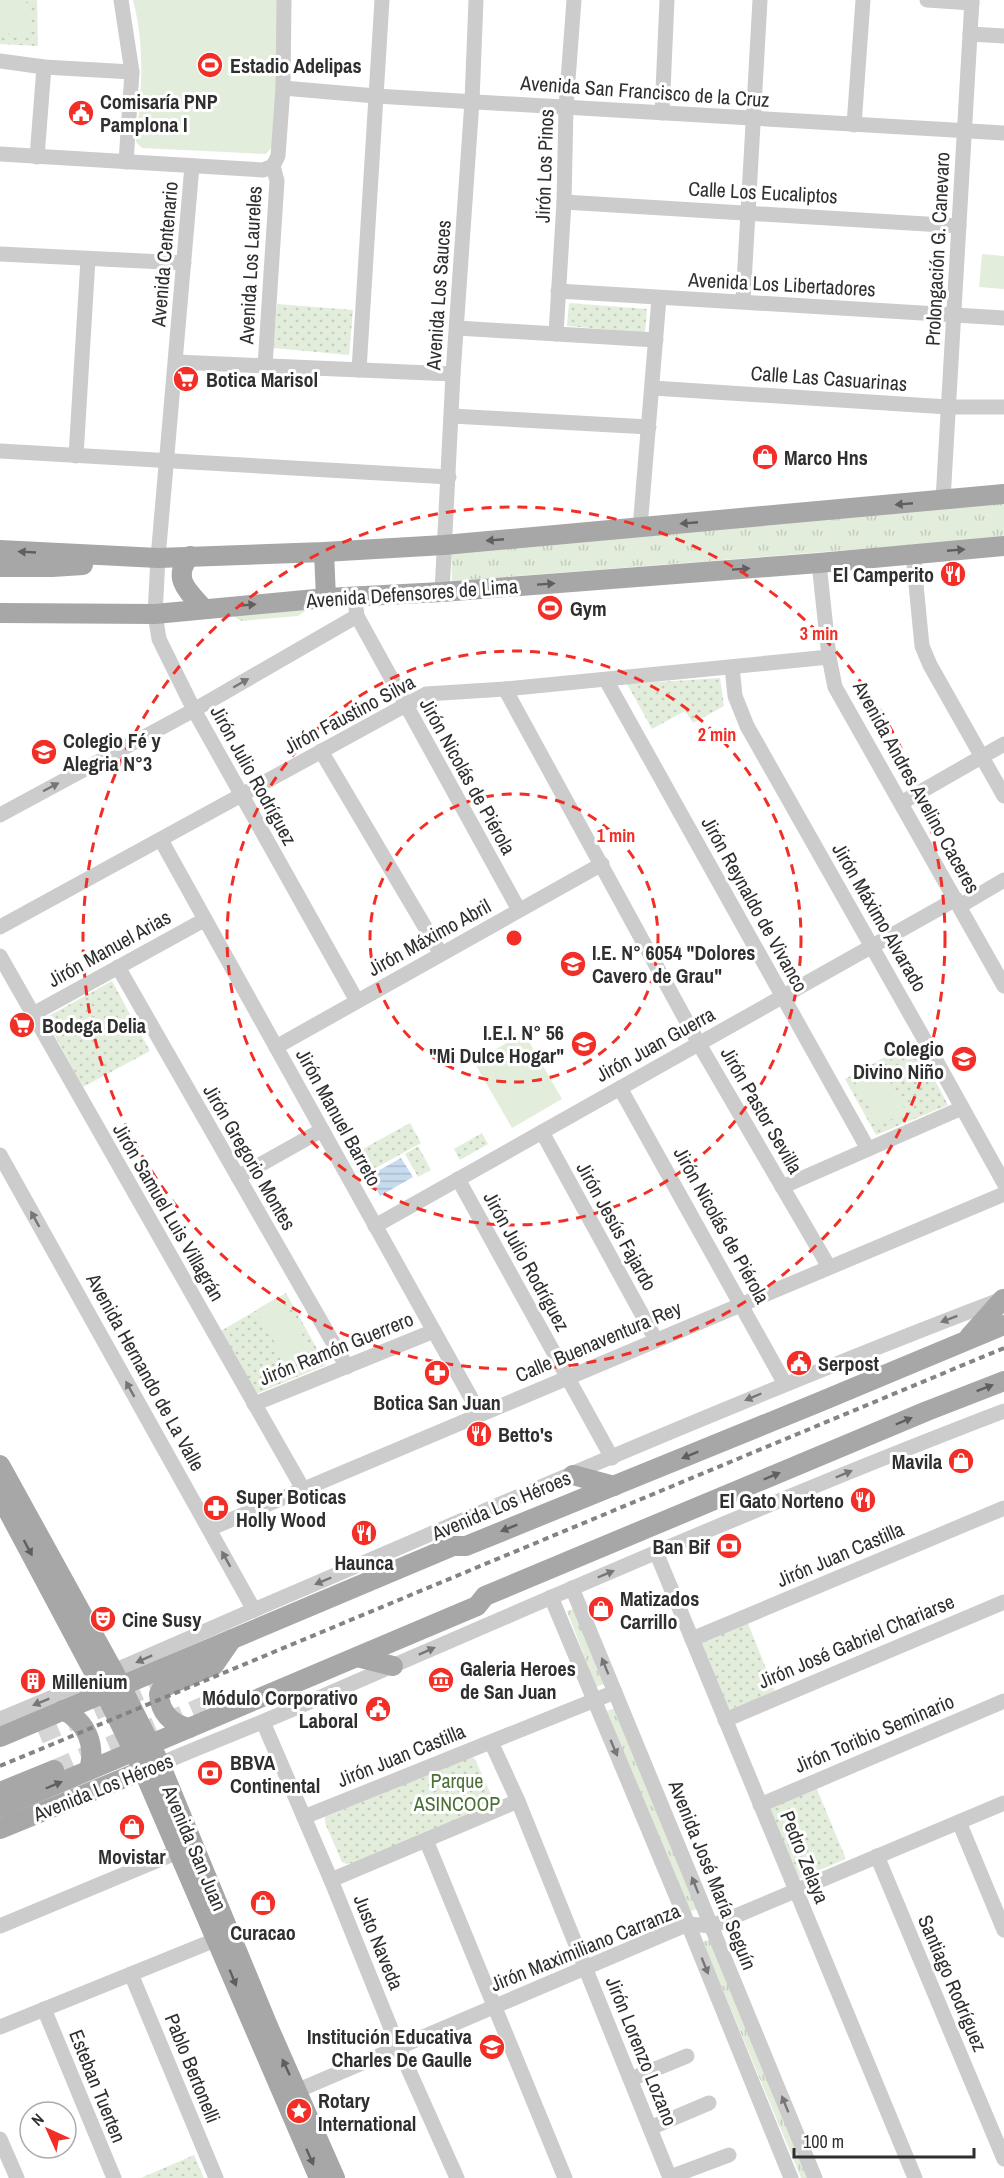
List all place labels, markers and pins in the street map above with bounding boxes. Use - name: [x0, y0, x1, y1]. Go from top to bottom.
- sports icon: Estadio Adelipas: [195, 50, 225, 80]
- place label: Estadio Adelipas: [230, 52, 362, 79]
- place label: Comisaría PNP Pamplona I: [100, 88, 218, 138]
- public building icon: Comisaría PNP Pamplona I: [66, 98, 96, 128]
- supermarket icon: Botica Marisol: [171, 364, 201, 394]
- place label: Botica Marisol: [206, 366, 318, 393]
- shop icon: Marco Hns: [750, 442, 780, 472]
- place label: Marco Hns: [784, 444, 868, 471]
- restaurant icon: El Camperito: [938, 559, 968, 589]
- place label: El Camperito: [833, 561, 934, 588]
- sports icon: Gym: [535, 593, 565, 623]
- place label: Gym: [570, 595, 606, 622]
- place label: Colegio Fé y Alegria N°3: [63, 727, 161, 777]
- school or university icon: Colegio Fé y Alegria N°3: [29, 737, 59, 767]
- centre of rings: [504, 928, 524, 948]
- place label: I.E. N° 6054 "Dolores Cavero de Grau": [592, 939, 755, 989]
- school or university icon: I.E. N° 6054 "Dolores Cavero de Grau": [558, 949, 588, 979]
- supermarket icon: Bodega Delia: [7, 1010, 37, 1040]
- place label: Bodega Delia: [42, 1012, 146, 1039]
- place label: I.E.I. N° 56 "Mi Dulce Hogar": [429, 1019, 564, 1069]
- school or university icon: I.E.I. N° 56 "Mi Dulce Hogar": [569, 1029, 599, 1059]
- place label: Colegio Divino Niño: [853, 1035, 944, 1085]
- school or university icon: Colegio Divino Niño: [949, 1044, 979, 1074]
- public building icon: Serpost: [784, 1348, 814, 1378]
- place label: Serpost: [818, 1350, 880, 1377]
- pharmacy icon: Botica San Juan: [422, 1358, 452, 1388]
- place label: Botica San Juan: [373, 1389, 501, 1416]
- restaurant icon: Betto's: [464, 1419, 494, 1449]
- place label: Betto's: [498, 1421, 553, 1448]
- shop icon: Mavila: [946, 1446, 976, 1476]
- place label: Mavila: [892, 1448, 942, 1475]
- place label: Super Boticas Holly Wood: [236, 1483, 346, 1533]
- restaurant icon: El Gato Norteno: [848, 1485, 878, 1515]
- place label: El Gato Norteno: [719, 1487, 844, 1514]
- pharmacy icon: Super Boticas Holly Wood: [201, 1493, 231, 1523]
- restaurant icon: Haunca: [349, 1518, 379, 1548]
- bank icon: Ban Bif: [714, 1531, 744, 1561]
- place label: Ban Bif: [653, 1533, 711, 1560]
- place label: Haunca: [334, 1549, 394, 1576]
- place label: Matizados Carrillo: [620, 1585, 699, 1635]
- shop icon: Matizados Carrillo: [586, 1594, 616, 1624]
- theatre icon: Cine Susy: [88, 1604, 118, 1634]
- place label: Cine Susy: [122, 1606, 202, 1633]
- place label: Galeria Heroes de San Juan: [460, 1655, 576, 1705]
- museum icon: Galeria Heroes de San Juan: [426, 1665, 456, 1695]
- building icon: Millenium: [18, 1666, 48, 1696]
- place label: Millenium: [52, 1668, 128, 1695]
- place label: Módulo Corporativo Laboral: [202, 1684, 358, 1734]
- public building icon: Módulo Corporativo Laboral: [363, 1694, 393, 1724]
- place label: BBVA Continental: [230, 1749, 320, 1799]
- bank icon: BBVA Continental: [195, 1758, 225, 1788]
- shop icon: Movistar: [117, 1812, 147, 1842]
- place label: Movistar: [98, 1843, 166, 1870]
- shop icon: Curacao: [248, 1888, 278, 1918]
- place label: Curacao: [230, 1919, 296, 1946]
- place label: Institución Educativa Charles De Gaulle: [307, 2023, 472, 2073]
- school or university icon: Institución Educativa Charles De Gaulle: [477, 2032, 507, 2062]
- place label: Rotary International: [318, 2087, 416, 2137]
- place icon: Rotary International: [284, 2096, 314, 2126]

